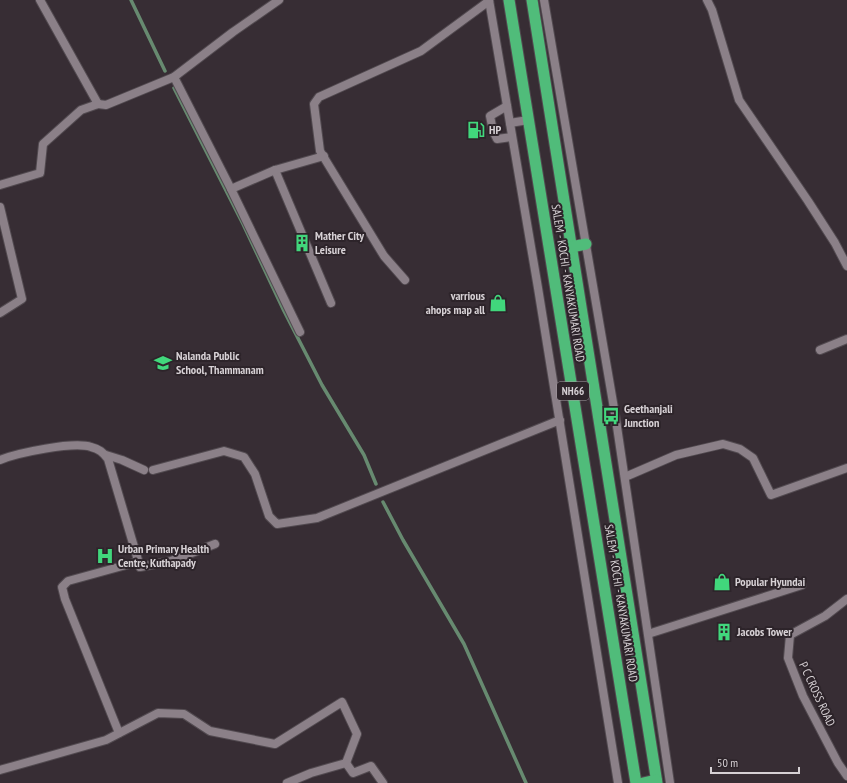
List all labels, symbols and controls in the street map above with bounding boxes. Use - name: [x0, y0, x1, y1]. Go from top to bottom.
- fuel station icon: HP: [466, 120, 486, 140]
- place label: HP: [489, 122, 501, 137]
- street label: SALEM - KOCHI - KANYAKUMARI ROAD: [549, 203, 588, 363]
- place label: Mather City Leisure: [315, 228, 364, 257]
- building icon: Mather City Leisure: [292, 233, 312, 253]
- place label: varrious ahops map all: [426, 288, 485, 317]
- shop icon: varrious ahops map all: [488, 293, 508, 313]
- place label: Nalanda Public School, Thammanam: [176, 348, 264, 377]
- school or university icon: Nalanda Public School, Thammanam: [153, 353, 173, 373]
- road number: NH66: [557, 382, 589, 400]
- place label: Geethanjali Junction: [623, 401, 673, 430]
- bus stop icon: Geethanjali Junction: [601, 406, 621, 426]
- street label: SALEM - KOCHI - KANYAKUMARI ROAD: [602, 523, 641, 683]
- place label: Urban Primary Health Centre, Kuthapady: [118, 541, 209, 570]
- hospital icon: Urban Primary Health Centre, Kuthapady: [95, 546, 115, 566]
- shop icon: Popular Hyundai: [712, 572, 732, 592]
- place label: Popular Hyundai: [735, 574, 806, 589]
- building icon: Jacobs Tower: [714, 622, 734, 642]
- place label: Jacobs Tower: [736, 624, 792, 639]
- street label: P C CROSS ROAD: [796, 659, 839, 728]
- scale bar: [711, 749, 799, 775]
- text: 50 m: [717, 755, 738, 770]

